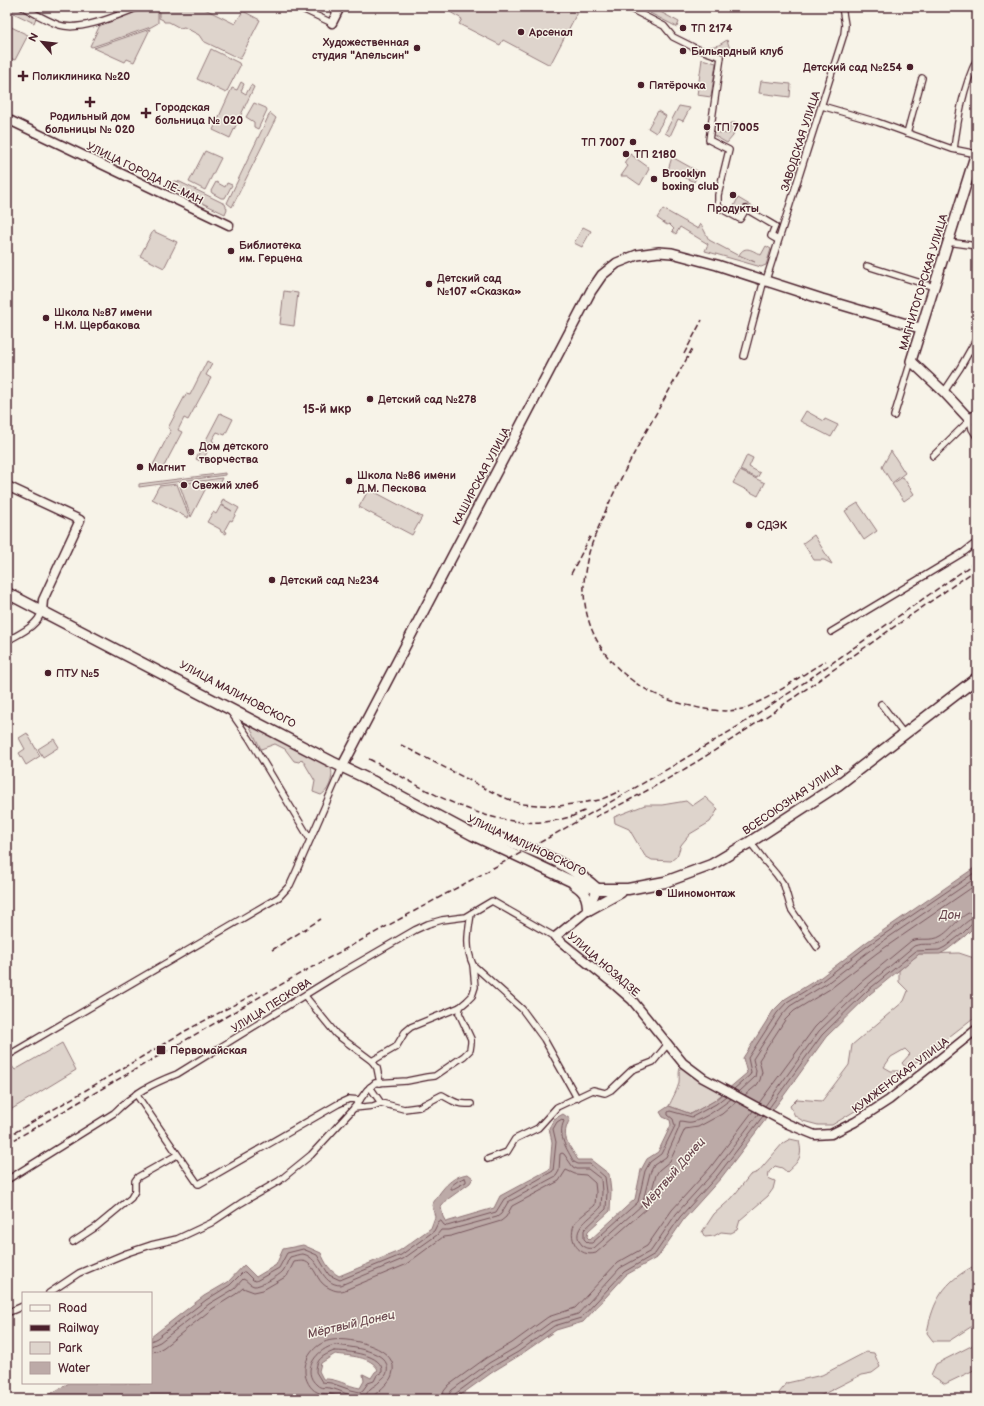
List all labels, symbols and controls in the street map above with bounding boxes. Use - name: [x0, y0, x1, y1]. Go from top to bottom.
- north arrow: [22, 22, 62, 62]
- place label: ТП 2174: [691, 22, 733, 35]
- marker: ТП 2174: [678, 23, 688, 33]
- place label: Арсенал: [528, 26, 573, 39]
- marker: Арсенал: [516, 27, 526, 37]
- text: N: [26, 31, 41, 44]
- place label: Художественная студия "Апельсин": [312, 36, 409, 62]
- marker: Художественная студия "Апельсин": [412, 43, 422, 53]
- place label: Бильярдный клуб: [691, 45, 784, 58]
- marker: Бильярдный клуб: [678, 46, 688, 56]
- place label: Детский сад №254: [803, 61, 903, 74]
- marker: Детский сад №254: [905, 62, 915, 72]
- marker: Поликлиника №20: [17, 70, 29, 82]
- place label: Поликлиника №20: [32, 70, 130, 83]
- place label: Пятёрочка: [649, 79, 706, 92]
- marker: Пятёрочка: [636, 80, 646, 90]
- street label: ЗАВОДСКАЯ УЛИЦА: [778, 89, 823, 193]
- marker: Родильный дом больницы № 020: [84, 96, 96, 108]
- place label: Городская больница № 020: [155, 101, 243, 127]
- marker: Городская больница № 020: [140, 107, 152, 119]
- place label: Родильный дом больницы № 020: [45, 110, 135, 136]
- place label: ТП 7005: [715, 121, 760, 134]
- marker: ТП 7005: [702, 122, 712, 132]
- place label: ТП 7007: [581, 136, 625, 149]
- marker: ТП 7007: [628, 137, 638, 147]
- street label: УЛИЦА ГОРОДА ЛЕ-МАН: [84, 140, 205, 207]
- place label: ТП 2180: [634, 148, 676, 161]
- marker: ТП 2180: [621, 149, 631, 159]
- place label: Brooklyn boxing club: [662, 167, 719, 193]
- marker: Brooklyn boxing club: [649, 174, 659, 184]
- marker: Продукты: [728, 190, 738, 200]
- place label: Продукты: [707, 202, 759, 215]
- street label: МАГНИТОГОРСКАЯ УЛИЦА: [897, 212, 950, 352]
- place label: Библиотека им. Герцена: [239, 239, 303, 265]
- marker: Библиотека им. Герцена: [226, 246, 236, 256]
- place label: Детский сад №107 «Сказка»: [437, 272, 522, 298]
- marker: Детский сад №107 «Сказка»: [424, 279, 434, 289]
- place label: Школа №87 имени Н.М. Щербакова: [54, 306, 152, 332]
- marker: Школа №87 имени Н.М. Щербакова: [41, 313, 51, 323]
- place label: Детский сад №278: [378, 393, 477, 406]
- marker: Детский сад №278: [365, 394, 375, 404]
- district label: 15-й мкр: [303, 402, 351, 417]
- street label: КАШИРСКАЯ УЛИЦА: [450, 425, 513, 527]
- place label: Дом детского творчества: [199, 440, 268, 466]
- marker: Дом детского творчества: [186, 447, 196, 457]
- place label: Магнит: [148, 461, 187, 474]
- marker: Магнит: [135, 462, 145, 472]
- place label: Школа №86 имени Д.М. Пескова: [357, 469, 456, 495]
- marker: Школа №86 имени Д.М. Пескова: [344, 476, 354, 486]
- place label: Свежий хлеб: [192, 479, 259, 492]
- marker: Свежий хлеб: [179, 480, 189, 490]
- place label: СДЭК: [757, 519, 788, 532]
- marker: СДЭК: [744, 520, 754, 530]
- place label: Детский сад №234: [280, 574, 379, 587]
- marker: Детский сад №234: [267, 575, 277, 585]
- street label: УЛИЦА МАЛИНОВСКОГО: [177, 658, 298, 731]
- place label: ПТУ №5: [56, 667, 100, 680]
- marker: ПТУ №5: [43, 668, 53, 678]
- street label: ВСЕСОЮЗНАЯ УЛИЦА: [740, 761, 845, 838]
- street label: УЛИЦА МАЛИНОВСКОГО: [465, 812, 589, 879]
- place label: Шиномонтаж: [667, 887, 735, 900]
- marker: Шиномонтаж: [654, 888, 664, 898]
- water label: Дон: [938, 908, 961, 923]
- street label: УЛИЦА НОЗАДЗЕ: [565, 930, 642, 999]
- street label: УЛИЦА ПЕСКОВА: [229, 975, 314, 1035]
- street label: КУМЖЕНСКАЯ УЛИЦА: [849, 1035, 951, 1116]
- marker: Первомайская: [155, 1044, 167, 1056]
- place label: Первомайская: [170, 1044, 247, 1057]
- water label: Мёртвый Донец: [638, 1135, 708, 1212]
- legend: [22, 1292, 152, 1384]
- text: Road: [58, 1301, 87, 1316]
- water label: Мёртвый Донец: [306, 1307, 396, 1342]
- text: Railway: [58, 1321, 100, 1336]
- text: Park: [58, 1341, 82, 1356]
- text: Water: [58, 1361, 90, 1376]

